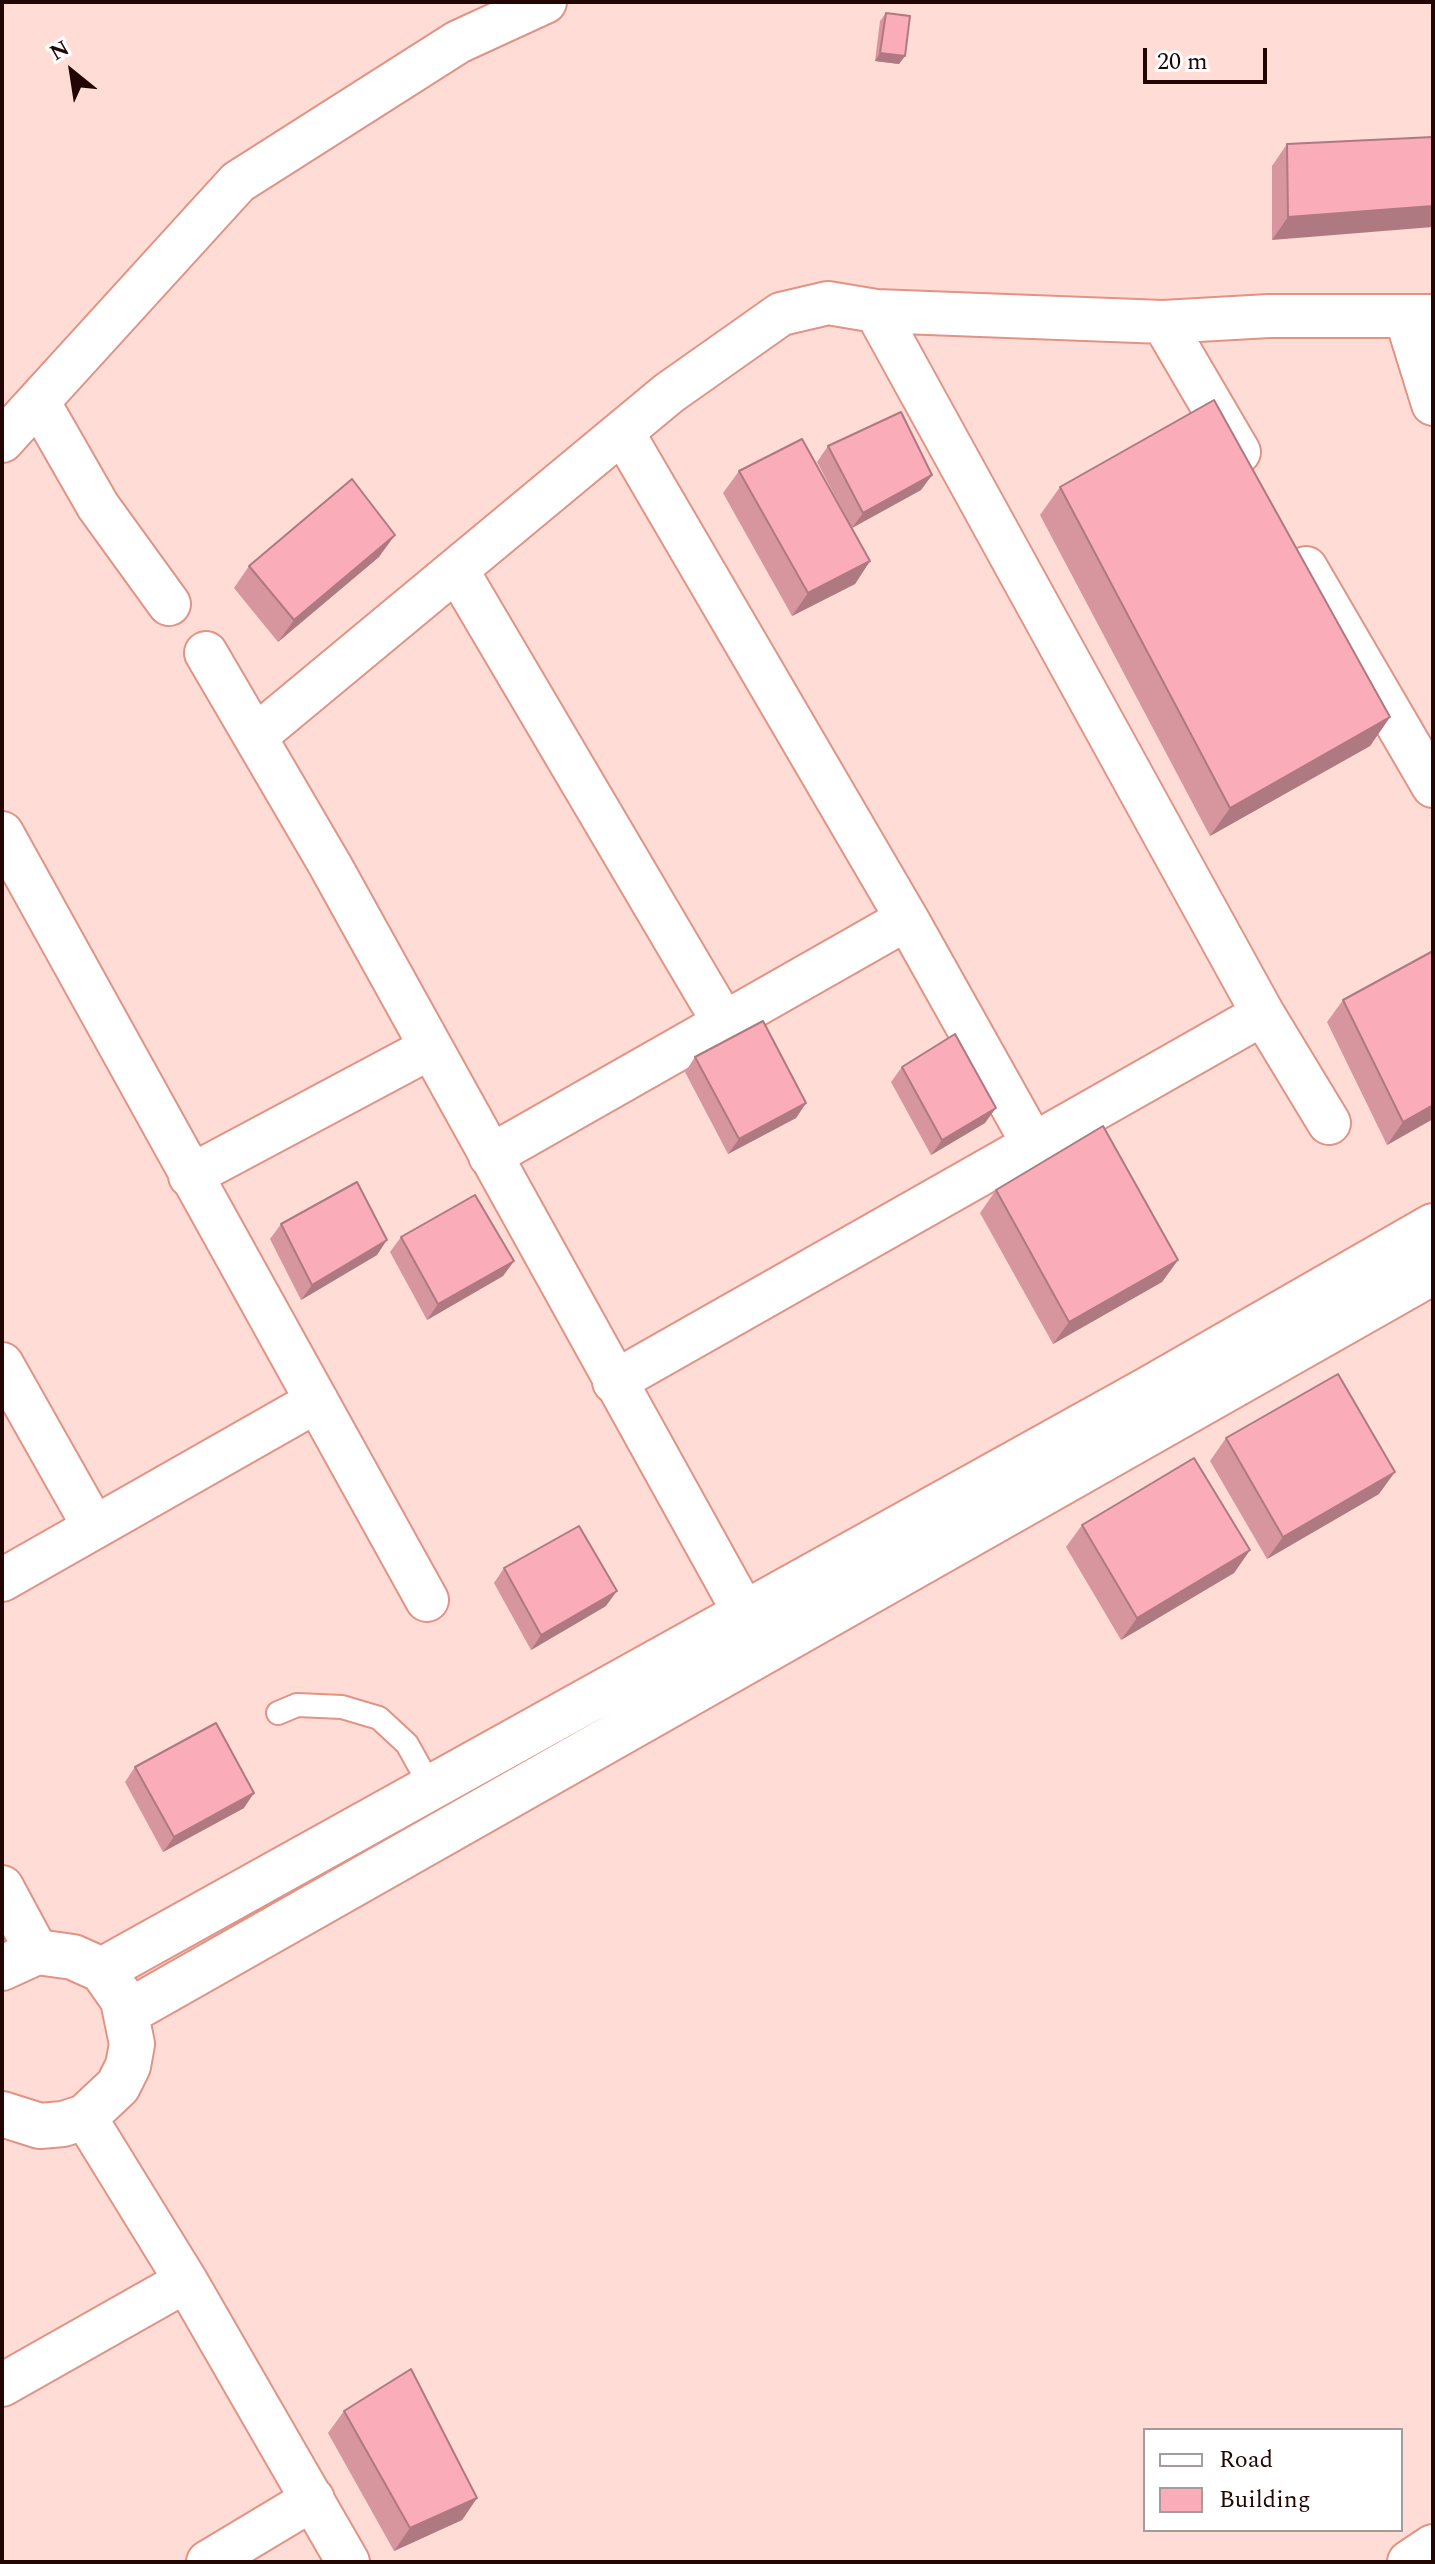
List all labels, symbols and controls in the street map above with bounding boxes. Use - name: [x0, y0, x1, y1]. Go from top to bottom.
- north arrow: [32, 32, 112, 112]
- text: N: [44, 32, 76, 70]
- scale bar: [1147, 32, 1271, 82]
- text: 20 m: [1157, 44, 1208, 80]
- legend: [1143, 2428, 1403, 2532]
- text: Road: [1219, 2442, 1273, 2478]
- text: Building: [1219, 2482, 1311, 2518]

